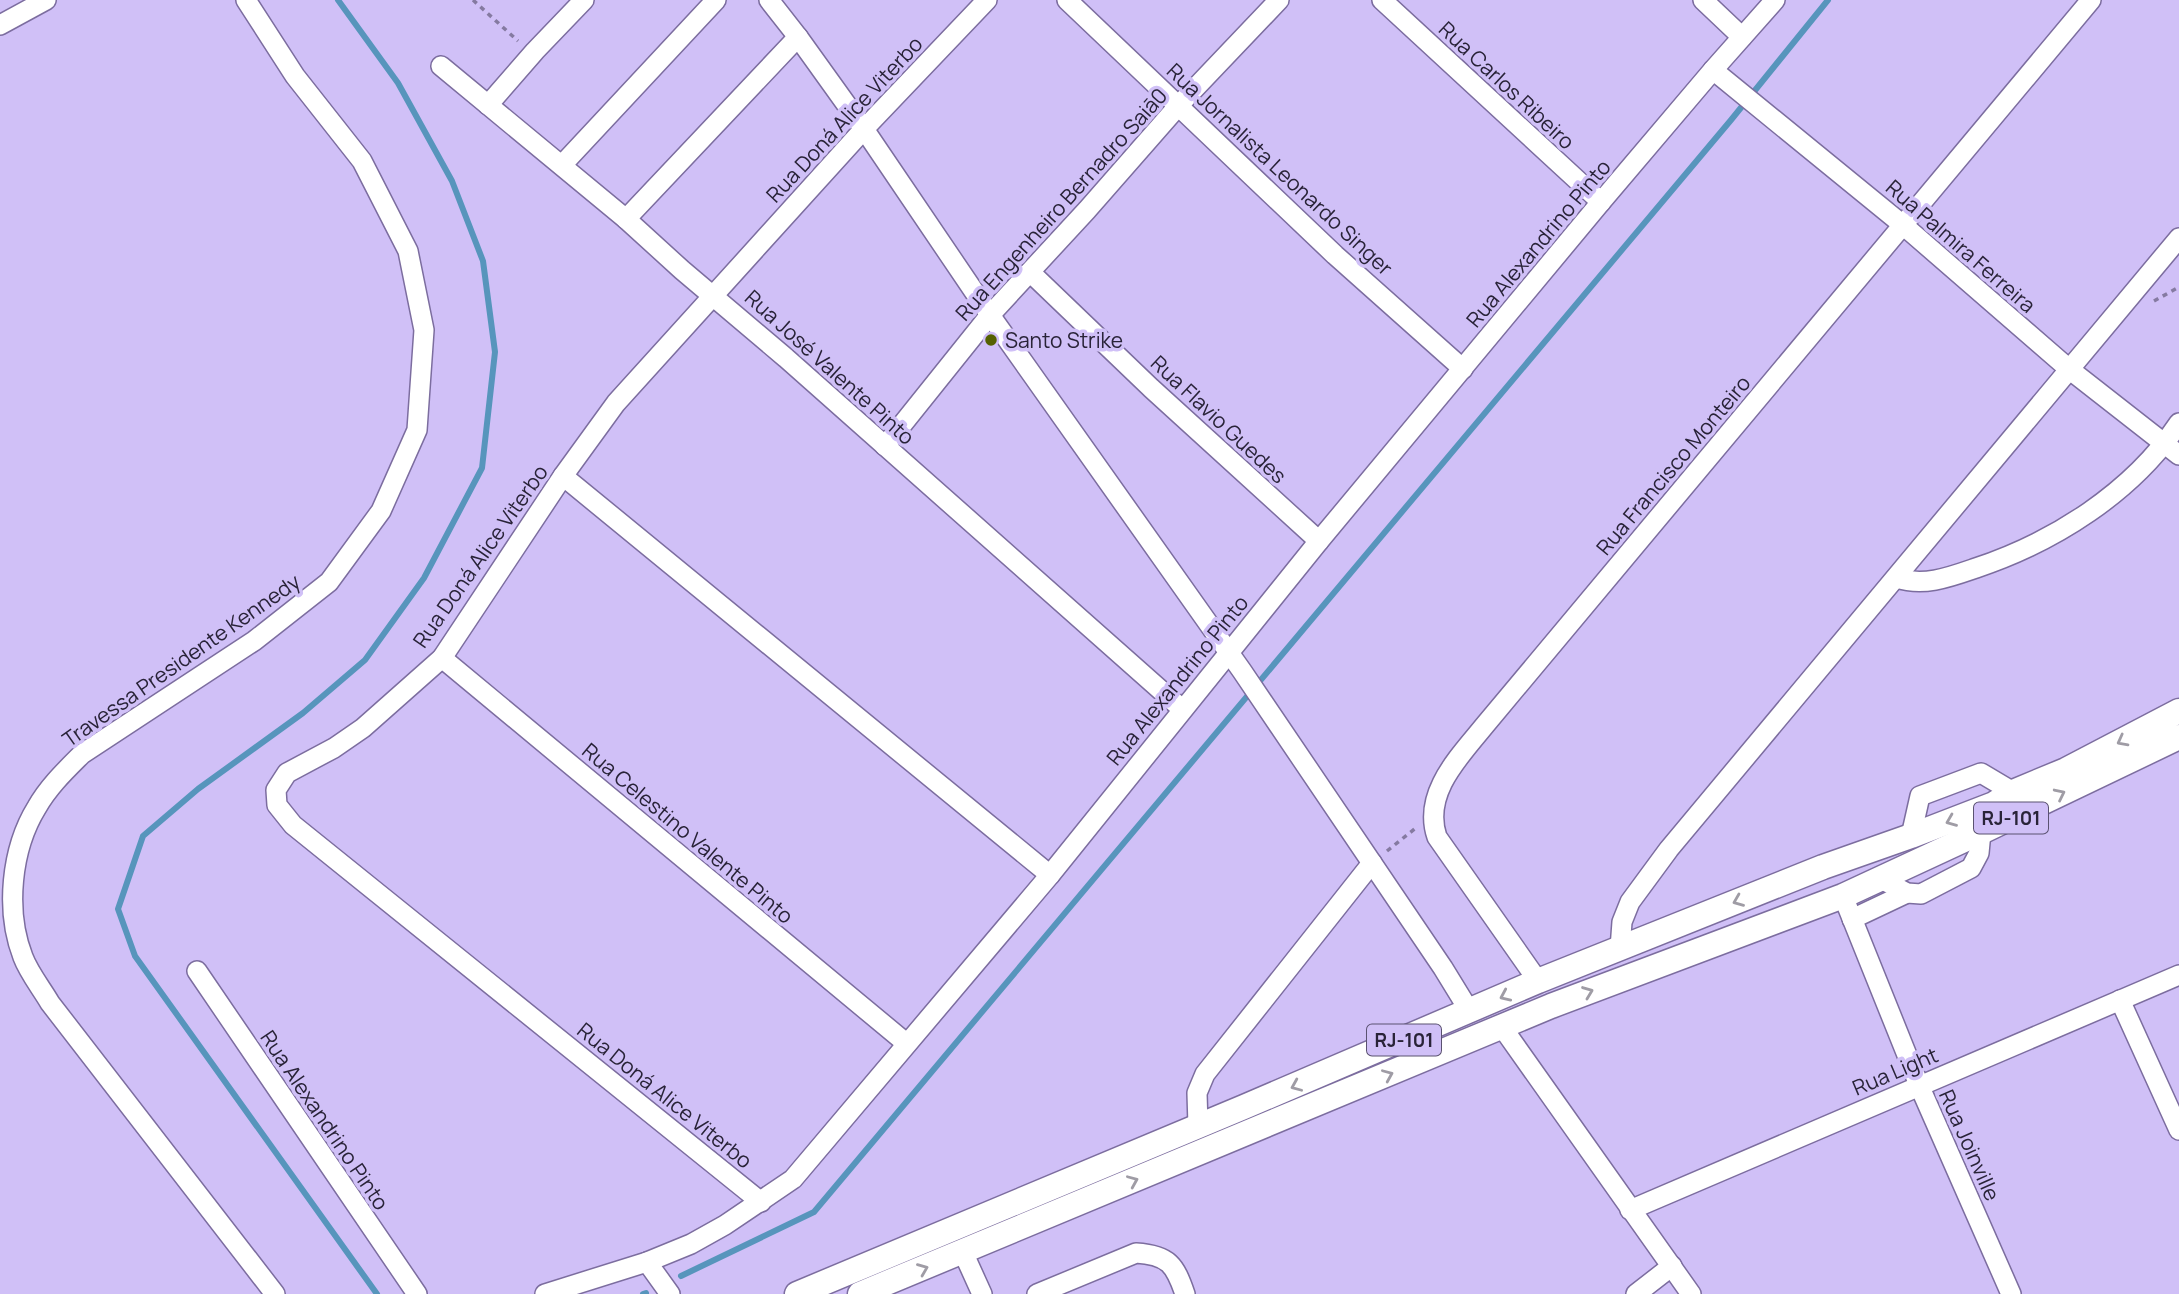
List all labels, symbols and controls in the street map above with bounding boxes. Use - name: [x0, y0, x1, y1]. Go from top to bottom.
- street label: Rua Carlos Ribeiro: [1433, 15, 1581, 155]
- street label: Rua Doná Alice Viterbo: [760, 30, 928, 208]
- street label: Rua Jornalista Leonardo Singer: [1161, 57, 1399, 282]
- street label: Rua Engenheiro Bernadro Saiā0: [949, 82, 1173, 326]
- street label: Rua Alexandrino Pinto: [1460, 153, 1616, 333]
- street label: Rua Palmira Ferreira: [1880, 173, 2042, 319]
- street label: Rua José Valente Pinto: [739, 283, 921, 451]
- place label: Santo Strike: [1005, 326, 1123, 354]
- marker: Santo Strike: [983, 332, 999, 348]
- street label: Rua Flavio Guedes: [1145, 349, 1293, 489]
- street label: Rua Francisco Monteiro: [1590, 369, 1756, 561]
- street label: Rua Doná Alice Viterbo: [406, 459, 554, 653]
- street label: Travessa Presidente Kennedy: [57, 567, 305, 753]
- street label: Rua Alexandrino Pinto: [1100, 589, 1254, 771]
- one-way arrow: [2117, 732, 2130, 746]
- street label: Rua Celestino Valente Pinto: [577, 736, 799, 930]
- one-way arrow: [2053, 788, 2065, 802]
- road number: RJ-101: [1974, 803, 2048, 834]
- one-way arrow: [1945, 812, 1957, 826]
- one-way arrow: [1733, 893, 1745, 907]
- one-way arrow: [1581, 986, 1593, 1000]
- one-way arrow: [1500, 988, 1512, 1002]
- street label: Rua Doná Alice Viterbo: [572, 1016, 758, 1174]
- road number: RJ-101: [1367, 1024, 1441, 1056]
- street label: Rua Alexandrino Pinto: [254, 1025, 396, 1215]
- street label: Rua Light: [1848, 1040, 1942, 1102]
- one-way arrow: [1382, 1069, 1394, 1083]
- one-way arrow: [1290, 1077, 1302, 1091]
- street label: Rua Joinville: [1933, 1085, 2007, 1205]
- one-way arrow: [1127, 1176, 1139, 1190]
- one-way arrow: [916, 1263, 929, 1277]

